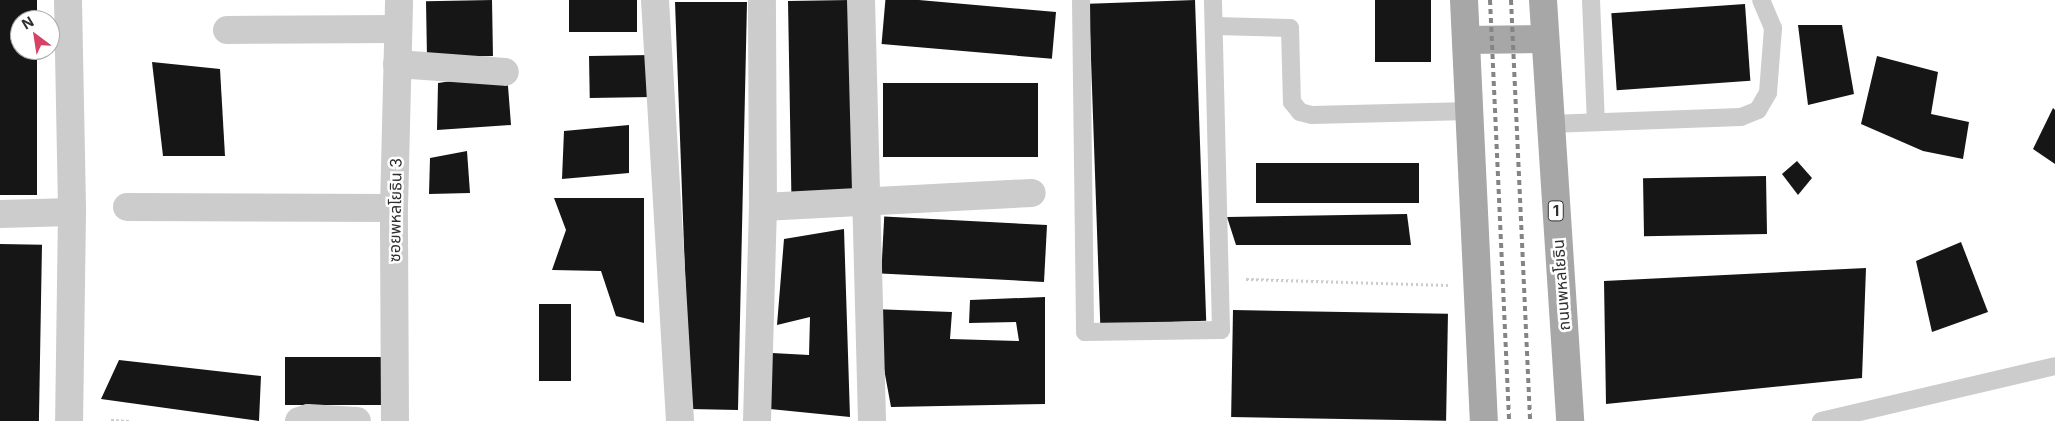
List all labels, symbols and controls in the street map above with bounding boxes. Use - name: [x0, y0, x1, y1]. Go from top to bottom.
- north arrow: [10, 10, 60, 60]
- text: N: [19, 13, 36, 33]
- street label: ซอยพหลโยธิน 3: [384, 158, 406, 262]
- road number: 1: [1547, 198, 1565, 224]
- street label: ถนนพหลโยธิน: [1548, 239, 1574, 331]

